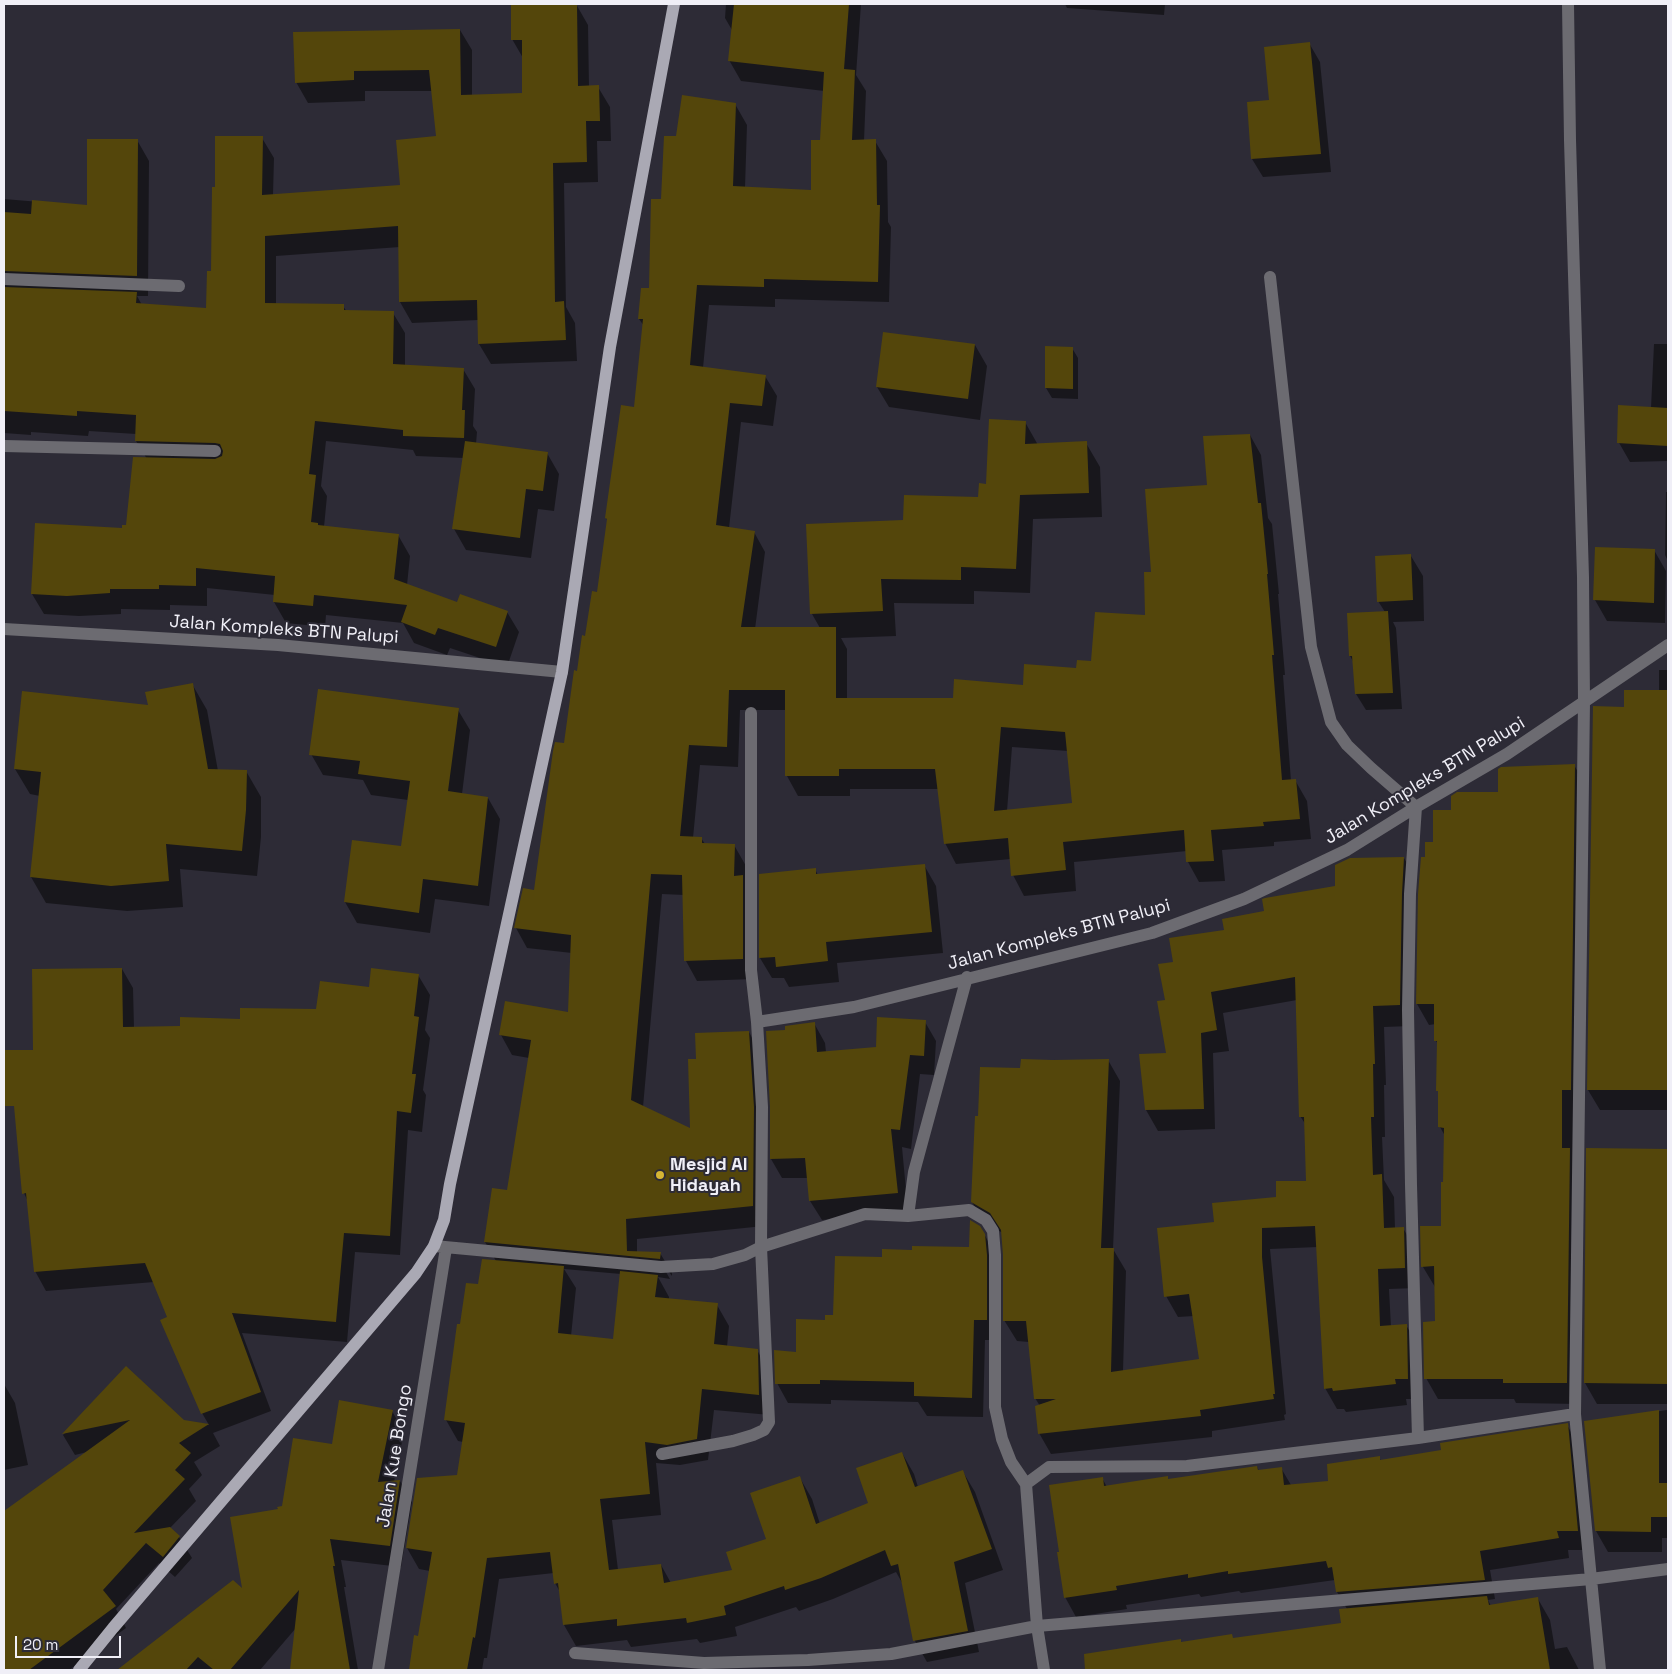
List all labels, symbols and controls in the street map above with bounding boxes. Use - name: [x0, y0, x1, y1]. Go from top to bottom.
- street label: Jalan Kompleks BTN Palupi: [169, 611, 399, 649]
- street label: Jalan Kompleks BTN Palupi: [1321, 713, 1529, 849]
- street label: Jalan Kompleks BTN Palupi: [945, 895, 1173, 975]
- place label: Mesjid Al Hidayah: [670, 1154, 748, 1196]
- marker: Mesjid Al Hidayah: [654, 1169, 666, 1181]
- street label: Jalan Kue Bongo: [373, 1383, 417, 1529]
- scale bar: [18, 1626, 124, 1658]
- text: 20 m: [23, 1635, 58, 1654]

